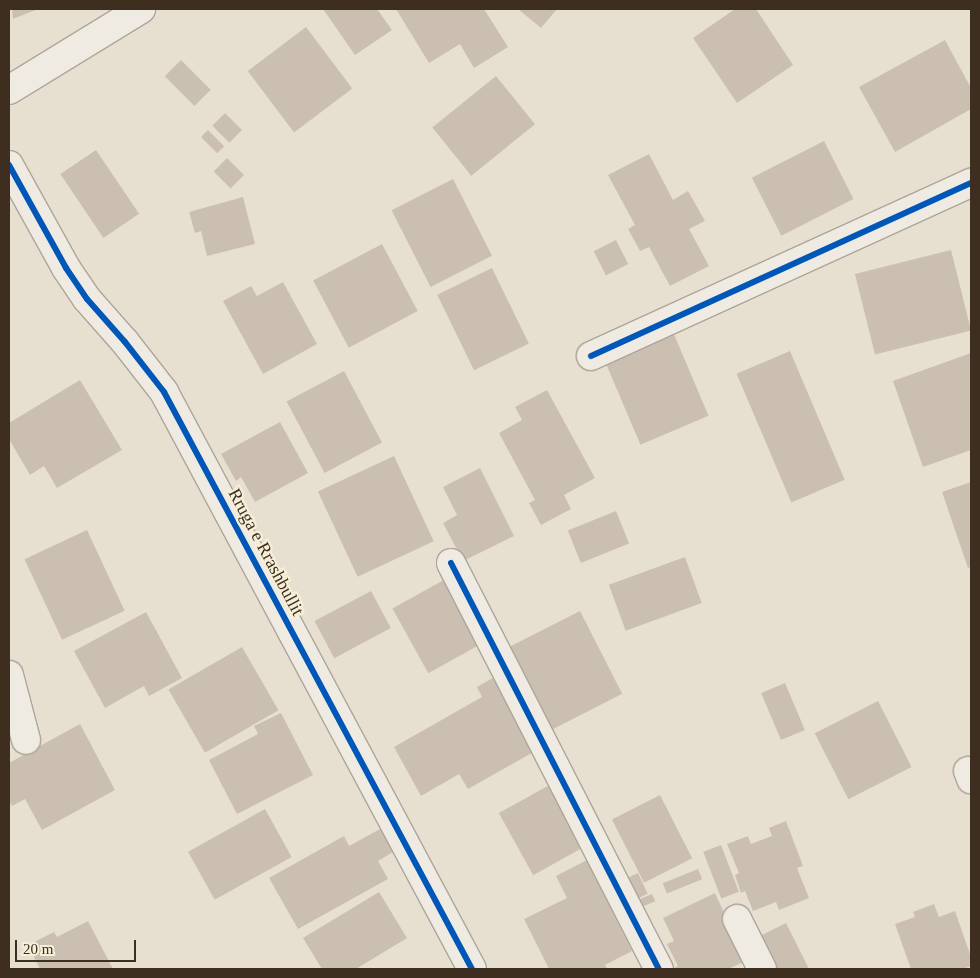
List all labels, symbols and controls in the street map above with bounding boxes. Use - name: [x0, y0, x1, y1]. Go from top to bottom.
- street label: Rruga e Rrashbullit: [223, 485, 309, 619]
- scale bar: [18, 930, 139, 962]
- text: 20 m: [23, 941, 53, 957]

